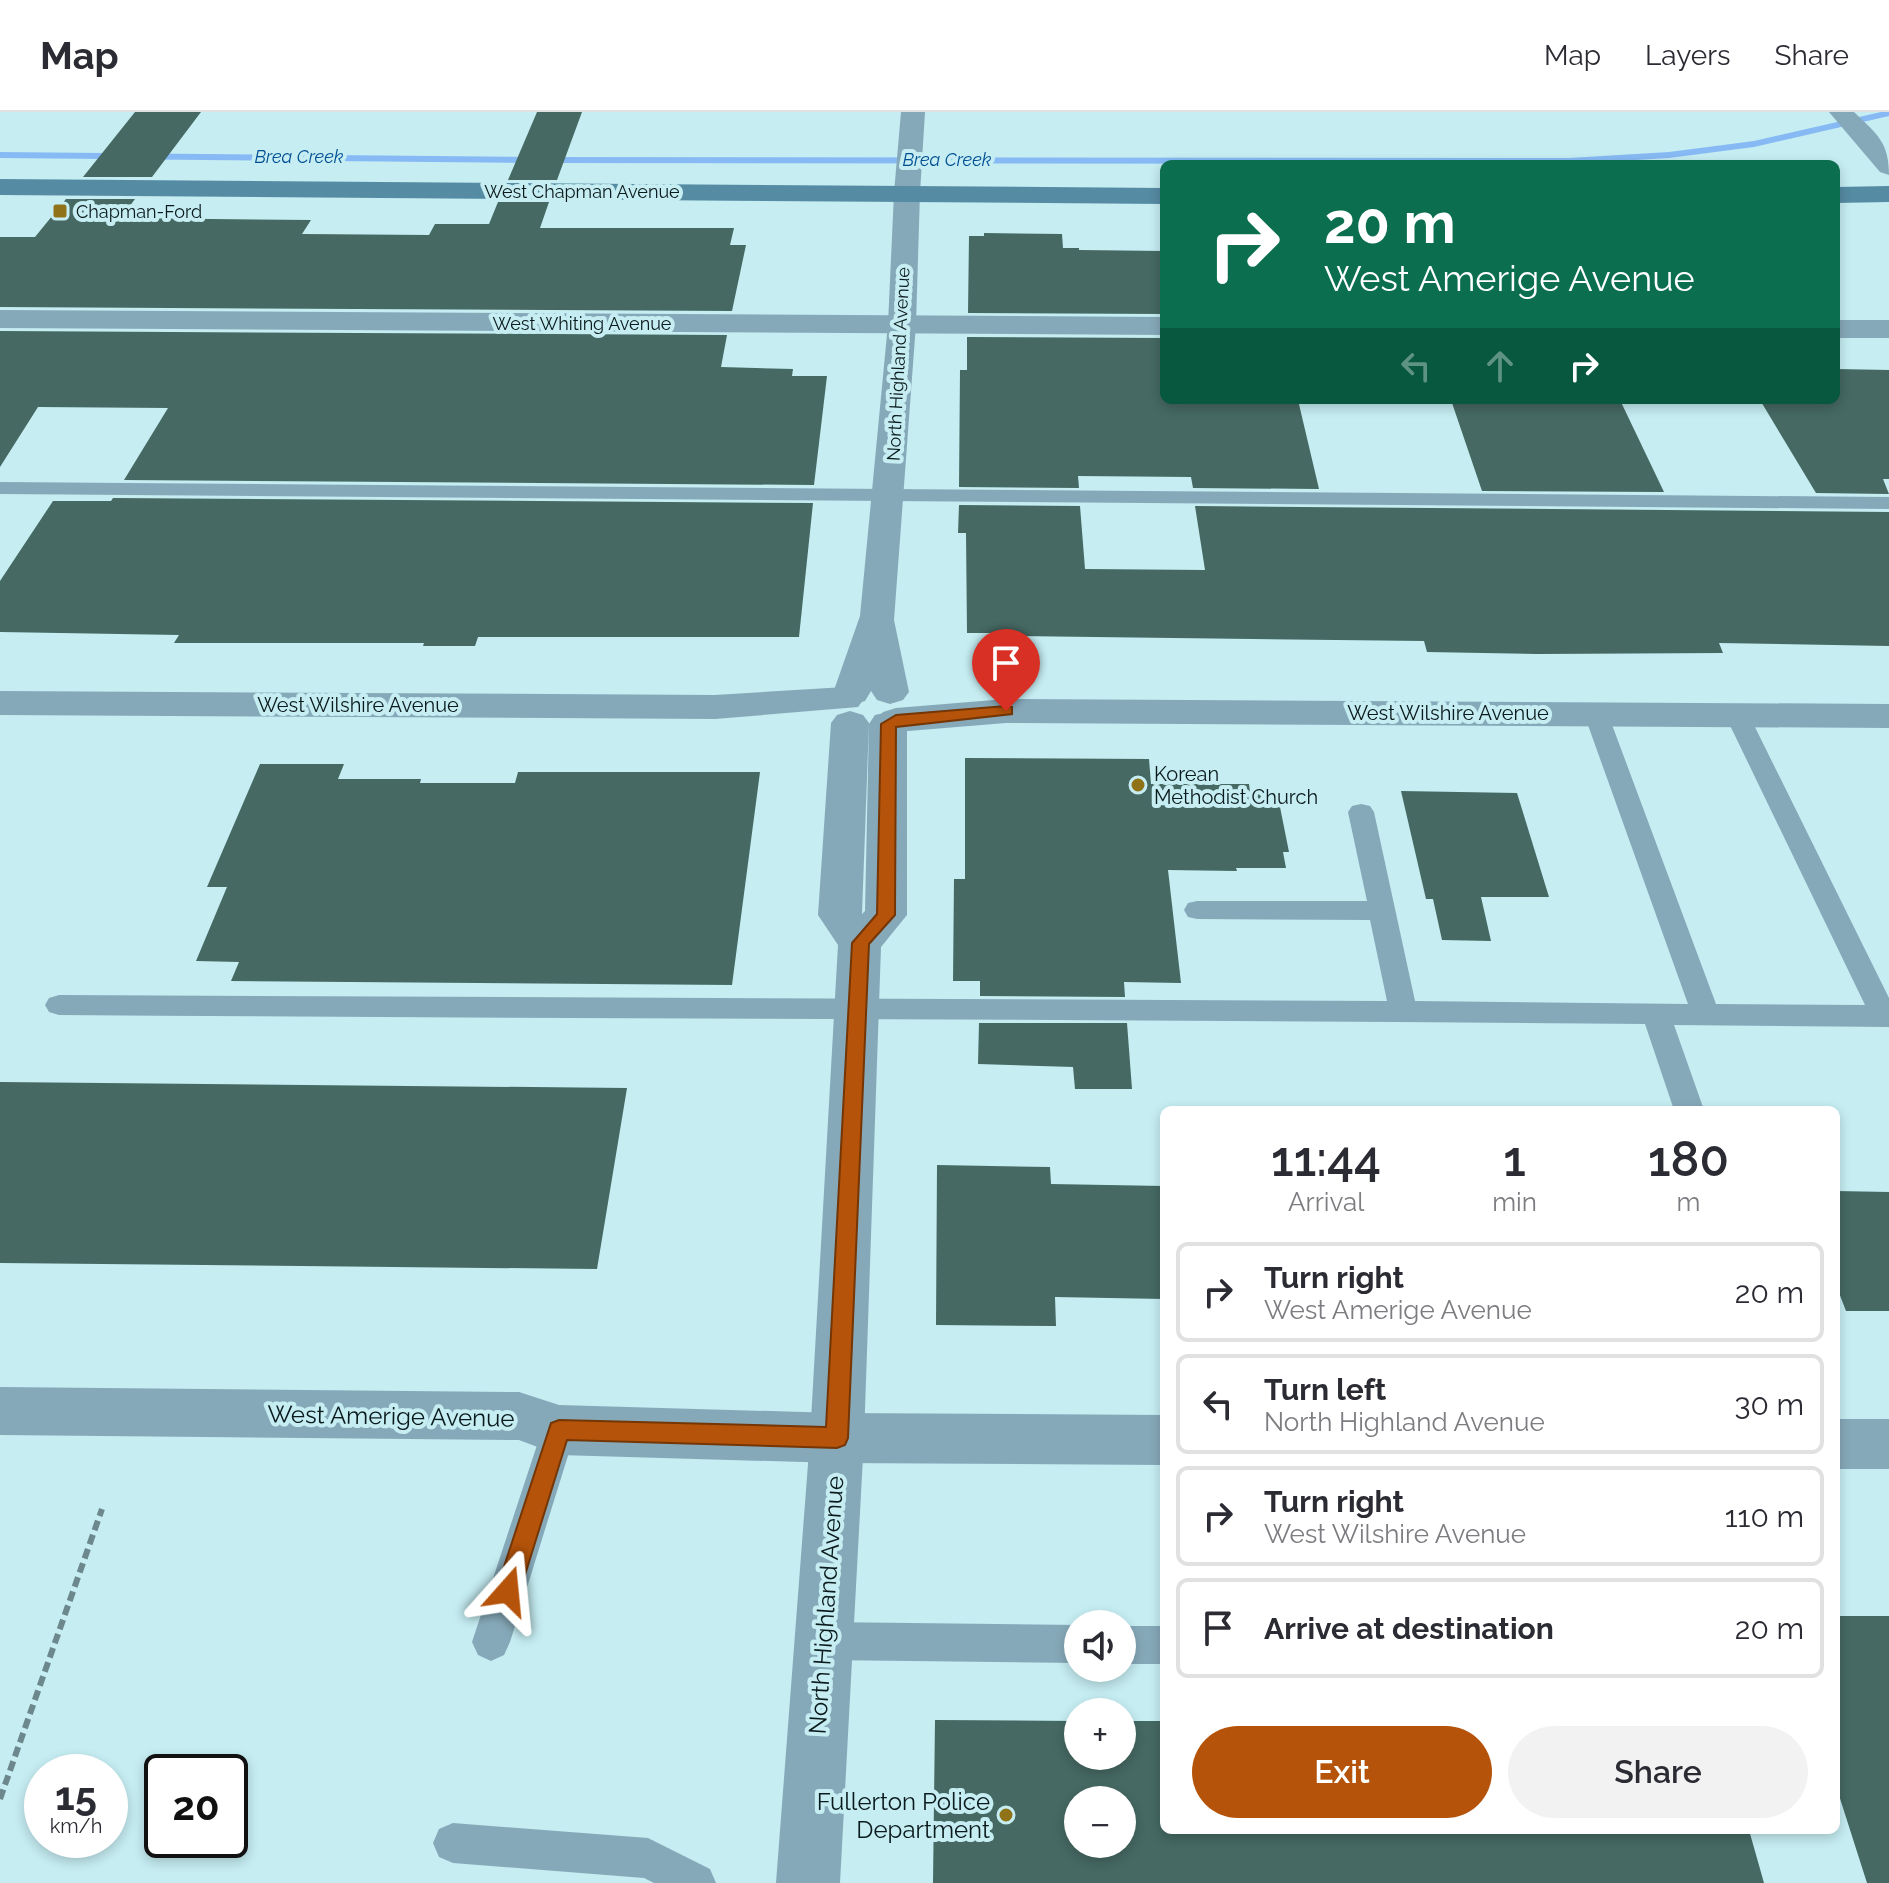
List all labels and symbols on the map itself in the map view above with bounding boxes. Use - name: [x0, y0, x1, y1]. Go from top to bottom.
- water label: Brea Creek: [255, 146, 344, 167]
- water label: Brea Creek: [903, 149, 992, 170]
- street label: West Chapman Avenue: [484, 181, 680, 202]
- place label: Chapman-Ford: [76, 201, 202, 222]
- marker: Chapman-Ford: [51, 202, 69, 220]
- street label: North Highland Avenue: [882, 266, 914, 462]
- street label: West Whiting Avenue: [493, 313, 672, 334]
- pin: [972, 629, 1040, 711]
- street label: West Wilshire Avenue: [257, 693, 459, 717]
- street label: West Wilshire Avenue: [1347, 701, 1549, 725]
- place label: Korean Methodist Church: [1154, 762, 1318, 809]
- marker: Korean Methodist Church: [1129, 776, 1147, 794]
- street label: West Amerige Avenue: [267, 1399, 515, 1433]
- street label: North Highland Avenue: [802, 1475, 850, 1735]
- position arrow: [466, 1549, 550, 1633]
- speed limit sign: 20: [144, 1754, 248, 1858]
- place label: Fullerton Police Department: [817, 1787, 990, 1844]
- marker: Fullerton Police Department: [997, 1806, 1015, 1824]

